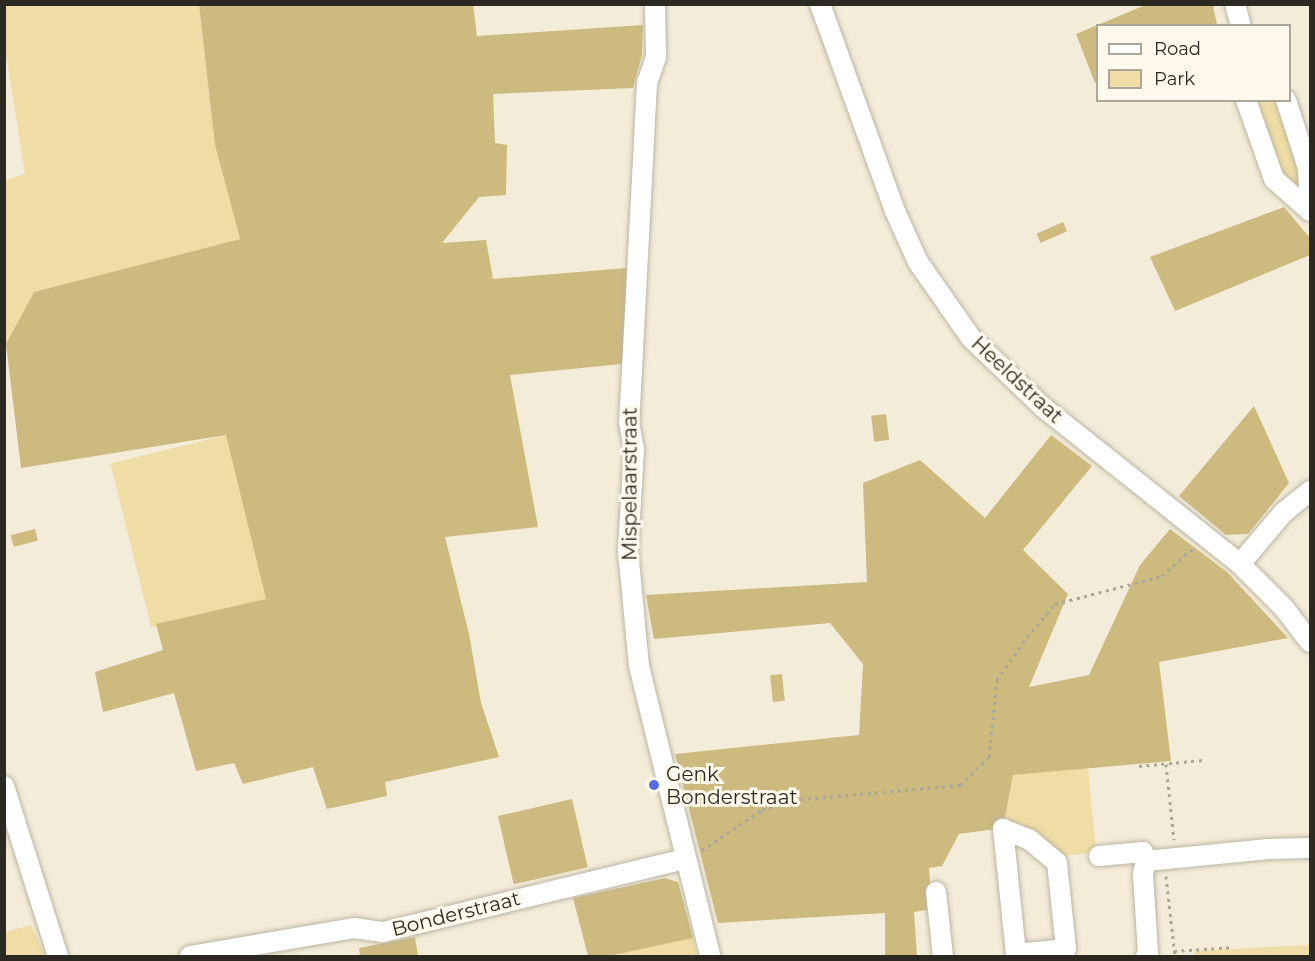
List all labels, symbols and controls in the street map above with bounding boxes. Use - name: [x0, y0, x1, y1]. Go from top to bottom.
- legend: [1096, 24, 1291, 102]
- text: Road: [1154, 38, 1201, 60]
- text: Park: [1154, 68, 1195, 90]
- street label: Heeldstraat: [966, 332, 1068, 428]
- street label: Mispelaarstraat: [618, 407, 642, 561]
- place label: Genk Bonderstraat: [666, 762, 798, 809]
- marker: Genk Bonderstraat: [647, 778, 661, 792]
- street label: Bonderstraat: [389, 886, 523, 942]

